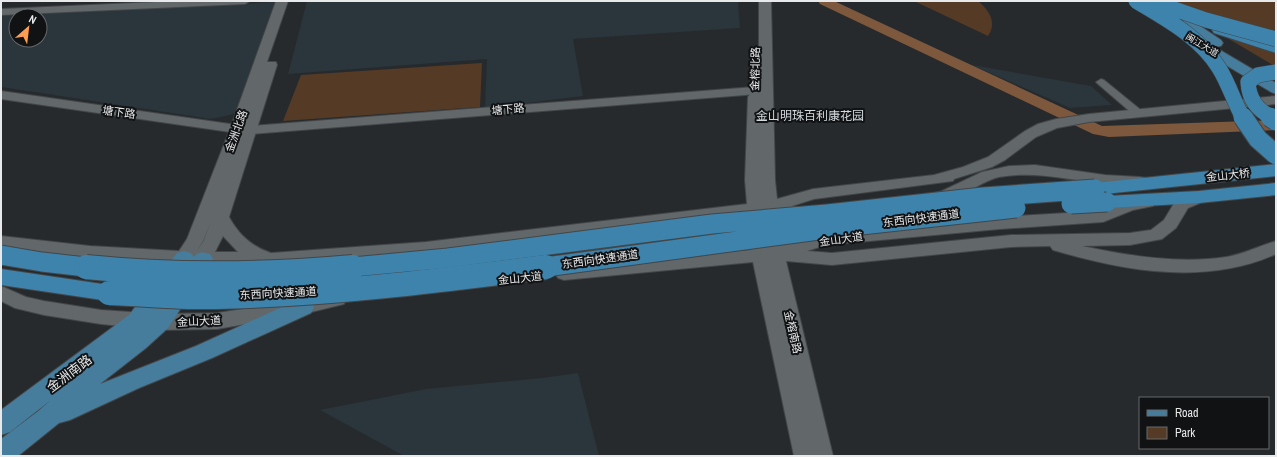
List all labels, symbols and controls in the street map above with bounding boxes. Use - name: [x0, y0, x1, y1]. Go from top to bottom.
- north arrow: [8, 8, 48, 48]
- text: N: [27, 11, 39, 27]
- street label: 闽江大道: [1183, 31, 1221, 59]
- street label: 金榕北路: [748, 47, 762, 91]
- street label: 塘下路: [491, 101, 525, 117]
- street label: 塘下路: [102, 103, 136, 121]
- street label: 金洲北路: [222, 108, 250, 154]
- district label: 金山明珠百利康花园: [756, 108, 864, 124]
- street label: 金山大桥: [1205, 166, 1251, 184]
- street label: 东西向快速通道: [882, 206, 960, 230]
- street label: 金山大道: [818, 229, 864, 249]
- street label: 东西向快速通道: [561, 247, 639, 271]
- street label: 金山大道: [497, 269, 543, 287]
- street label: 东西向快速通道: [239, 284, 317, 302]
- street label: 金榕南路: [781, 309, 805, 355]
- street label: 金山大道: [177, 313, 221, 329]
- street label: 金洲南路: [43, 351, 95, 396]
- legend: [1139, 397, 1269, 449]
- text: Road: [1175, 405, 1199, 421]
- text: Park: [1175, 425, 1195, 441]

